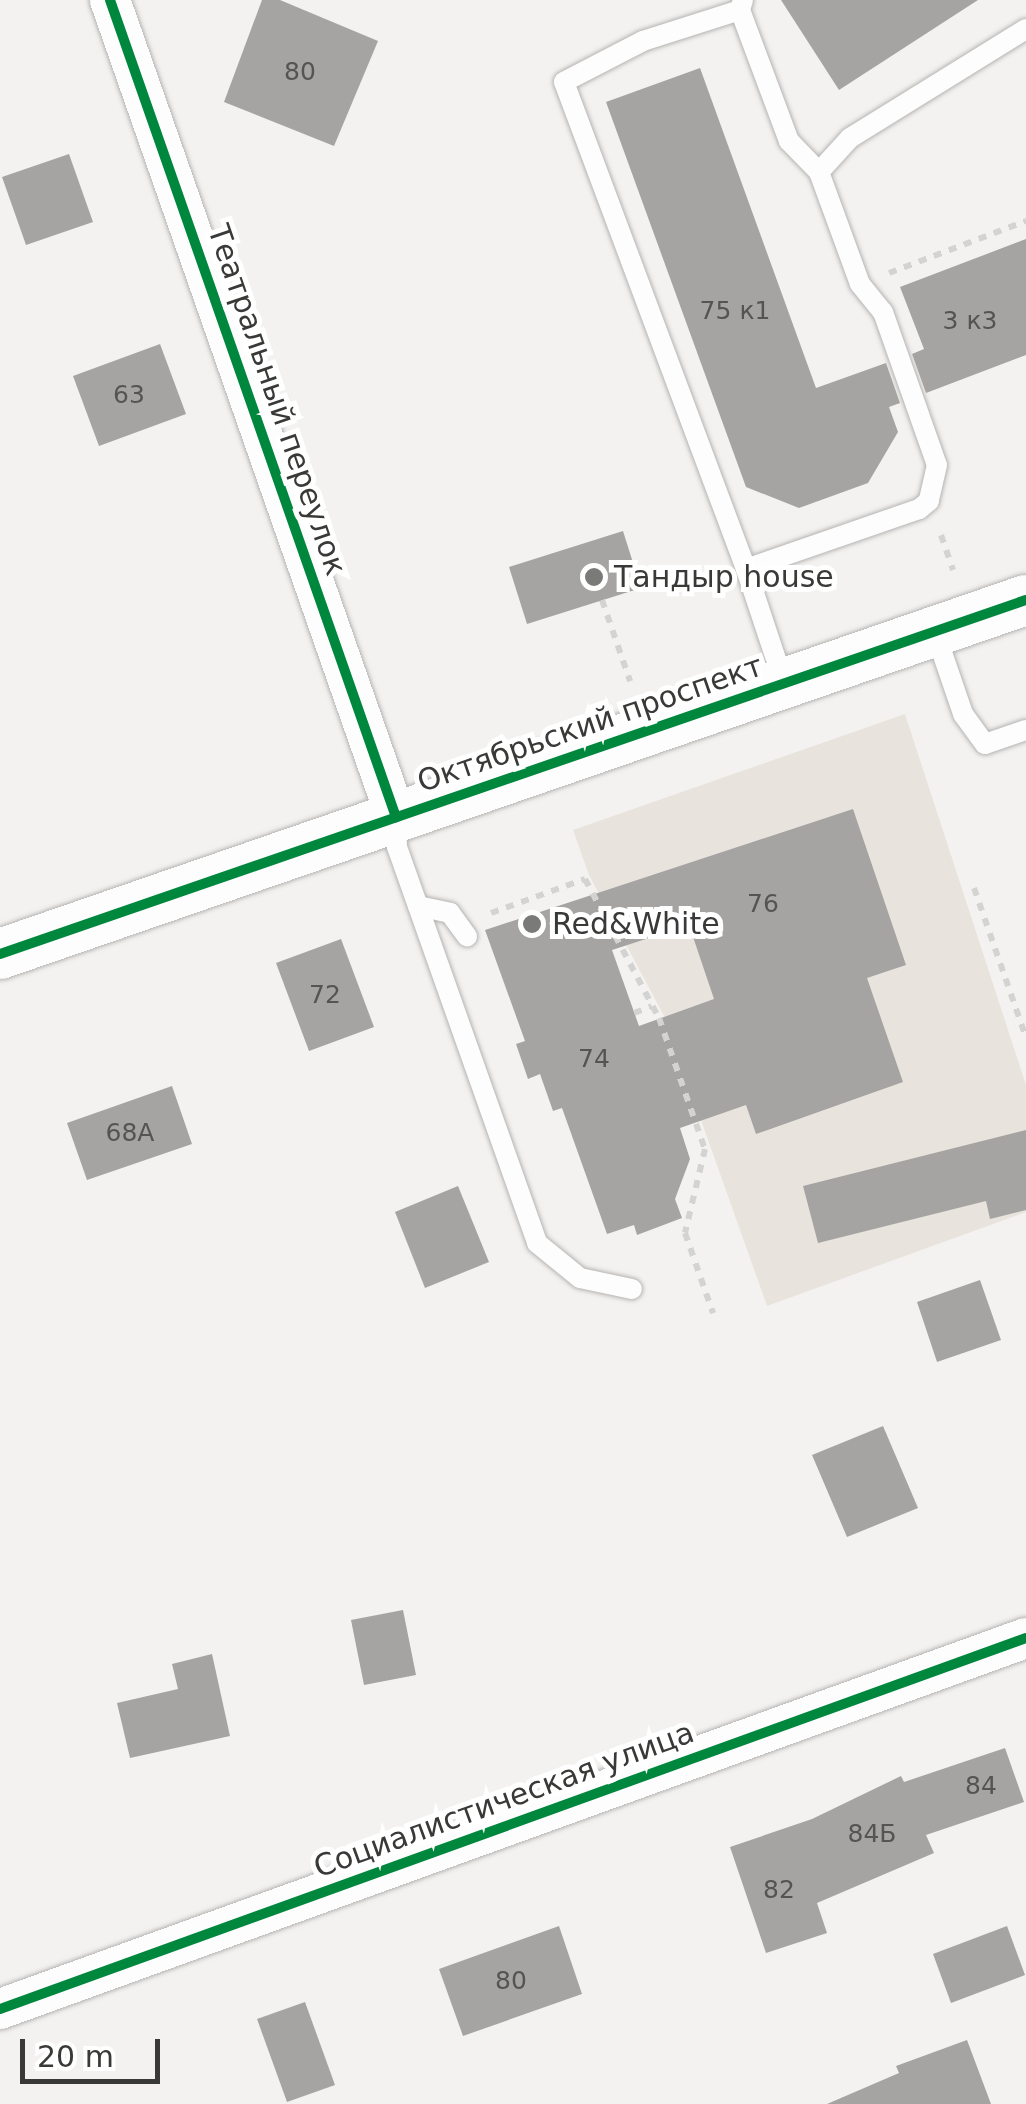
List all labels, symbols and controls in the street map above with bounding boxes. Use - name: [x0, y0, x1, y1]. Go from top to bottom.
- house number: 80: [284, 57, 316, 87]
- street label: Театральный переулок: [200, 220, 354, 580]
- house number: 75 к1: [700, 296, 770, 326]
- house number: 3 к3: [943, 306, 997, 336]
- house number: 63: [113, 380, 145, 410]
- place label: Тандыр house: [614, 559, 834, 595]
- marker: Тандыр house: [583, 566, 605, 588]
- street label: Октябрьский проспект: [413, 648, 767, 800]
- house number: 76: [747, 889, 779, 919]
- place label: Red&White: [552, 906, 720, 942]
- marker: Red&White: [521, 913, 543, 935]
- house number: 72: [309, 980, 341, 1010]
- house number: 74: [578, 1044, 610, 1074]
- house number: 68А: [106, 1118, 154, 1148]
- street label: Социалистическая улица: [309, 1714, 699, 1886]
- house number: 84: [965, 1771, 997, 1801]
- house number: 84Б: [848, 1819, 896, 1849]
- house number: 82: [763, 1875, 795, 1905]
- house number: 80: [495, 1966, 527, 1996]
- scale bar: [25, 2019, 165, 2081]
- text: 20 m: [37, 2039, 114, 2074]

